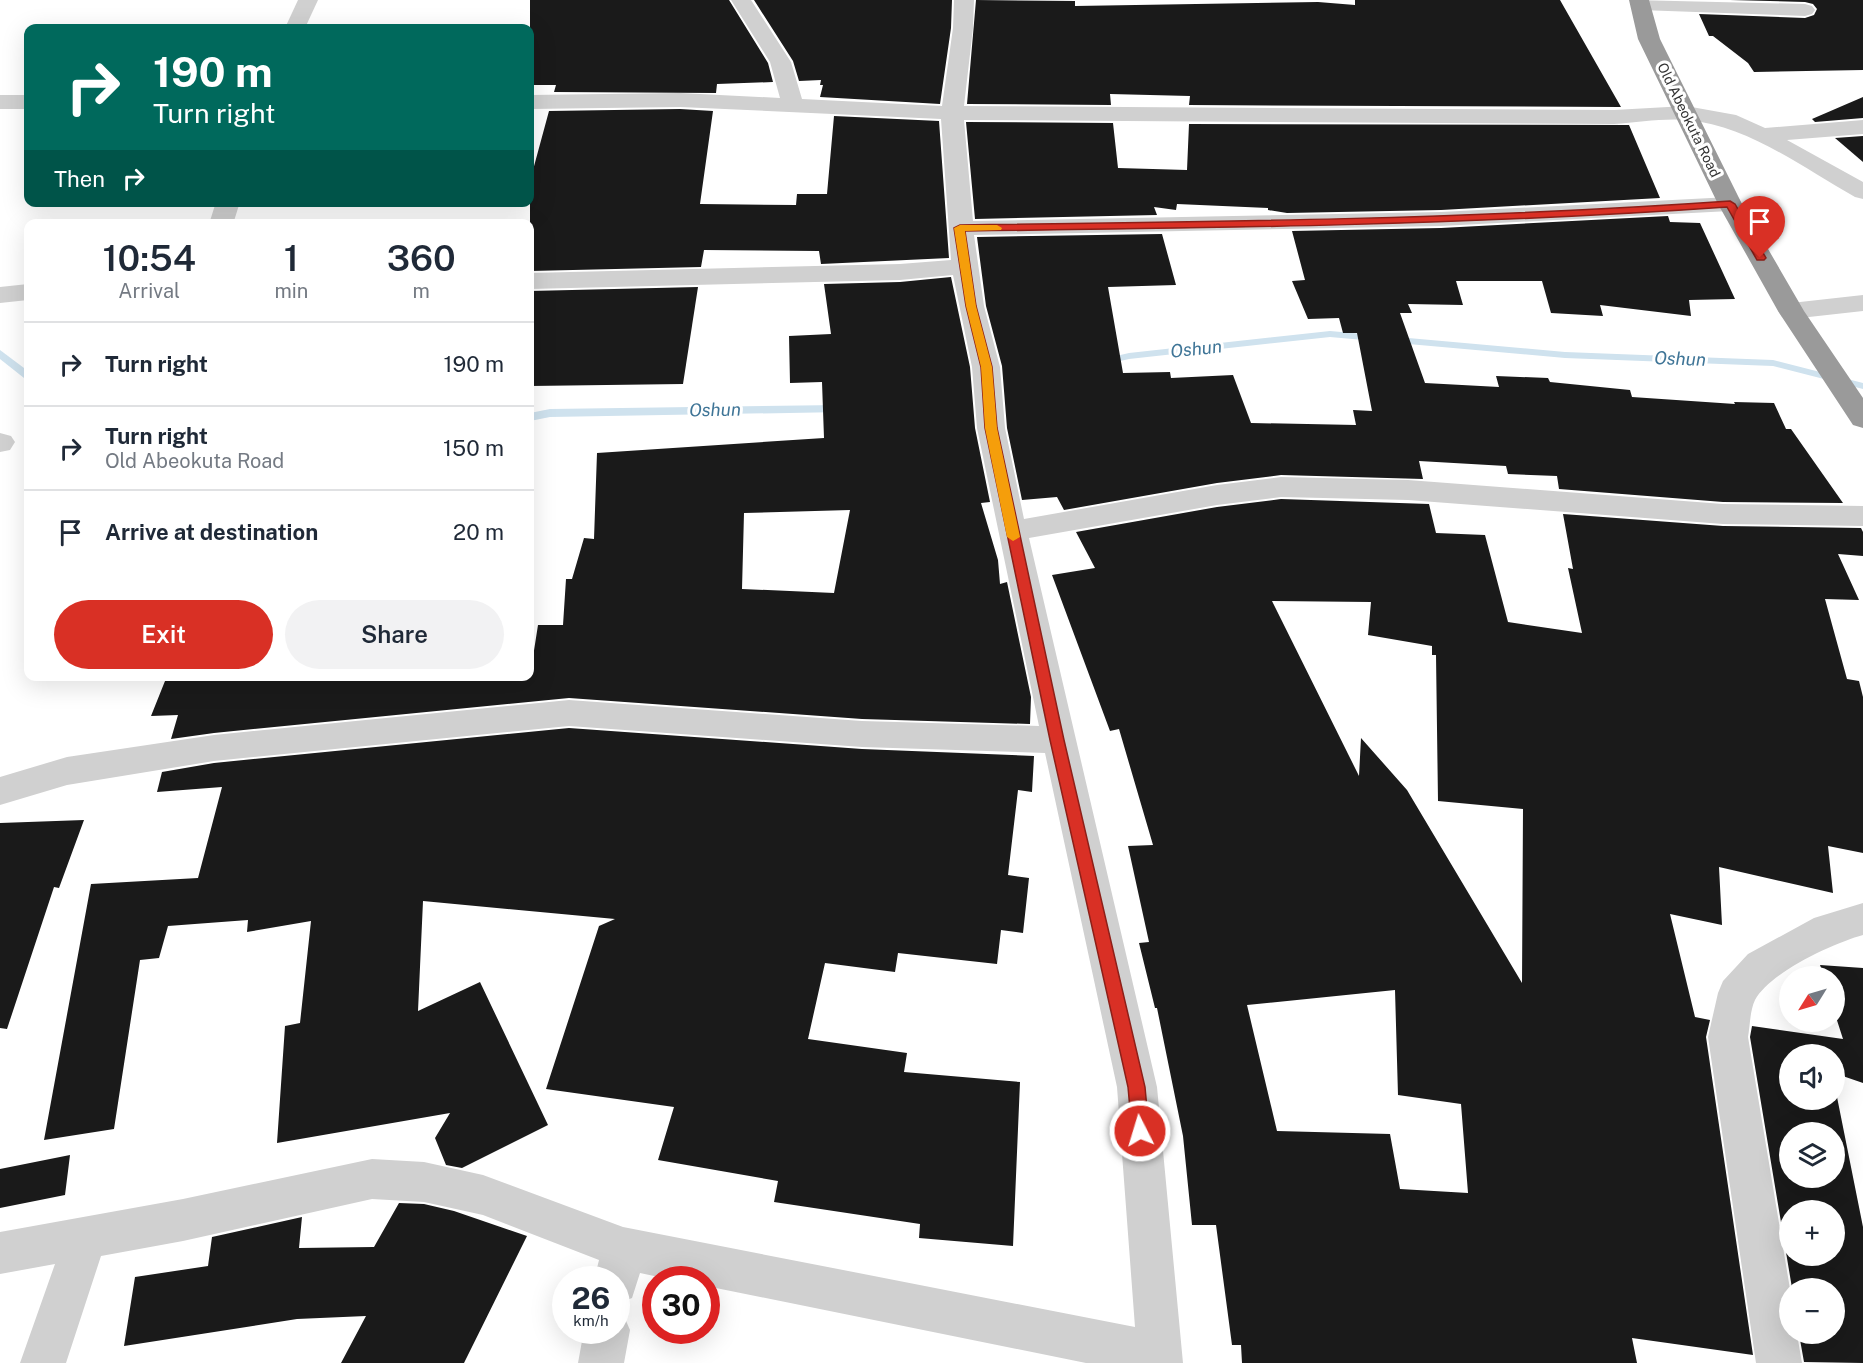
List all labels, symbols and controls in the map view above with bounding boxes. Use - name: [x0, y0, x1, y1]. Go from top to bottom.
- text: 190 m: [153, 47, 273, 96]
- icon: right: [54, 48, 132, 126]
- street label: Old Abeokuta Road: [1654, 60, 1724, 180]
- text: Turn right: [153, 97, 276, 129]
- icon: right: [117, 162, 150, 195]
- text: Then: [54, 166, 105, 192]
- pin: [1734, 196, 1785, 258]
- icon: arrive: [1743, 205, 1776, 238]
- text: 10:54: [102, 237, 196, 279]
- text: 1: [284, 237, 299, 279]
- text: 360: [387, 237, 456, 279]
- text: Arrival: [118, 279, 180, 303]
- text: min: [274, 279, 308, 303]
- text: m: [413, 279, 430, 303]
- water label: Oshun: [1169, 335, 1223, 362]
- water label: Oshun: [1654, 347, 1706, 370]
- icon: right: [54, 348, 87, 381]
- text: Turn right: [105, 351, 208, 377]
- text: 190 m: [444, 351, 504, 377]
- water label: Oshun: [689, 399, 741, 420]
- text: Turn right: [105, 423, 208, 449]
- icon: right: [54, 432, 87, 465]
- text: 150 m: [443, 435, 504, 461]
- text: Old Abeokuta Road: [105, 449, 284, 473]
- icon: arrive: [54, 516, 87, 549]
- text: Arrive at destination: [105, 519, 318, 545]
- text: 20 m: [453, 519, 504, 545]
- button: Exit: [54, 600, 273, 669]
- button: Share: [285, 600, 504, 669]
- north arrow: [1779, 966, 1845, 1032]
- map controls: [1779, 966, 1845, 1344]
- button: sound: [1779, 1044, 1845, 1110]
- position arrow: [1108, 1099, 1172, 1163]
- button: layers: [1779, 1122, 1845, 1188]
- button: +: [1779, 1200, 1845, 1266]
- speed limit sign: 30: [642, 1266, 720, 1344]
- button: −: [1779, 1278, 1845, 1344]
- text: 26: [572, 1280, 610, 1316]
- text: km/h: [573, 1312, 609, 1329]

